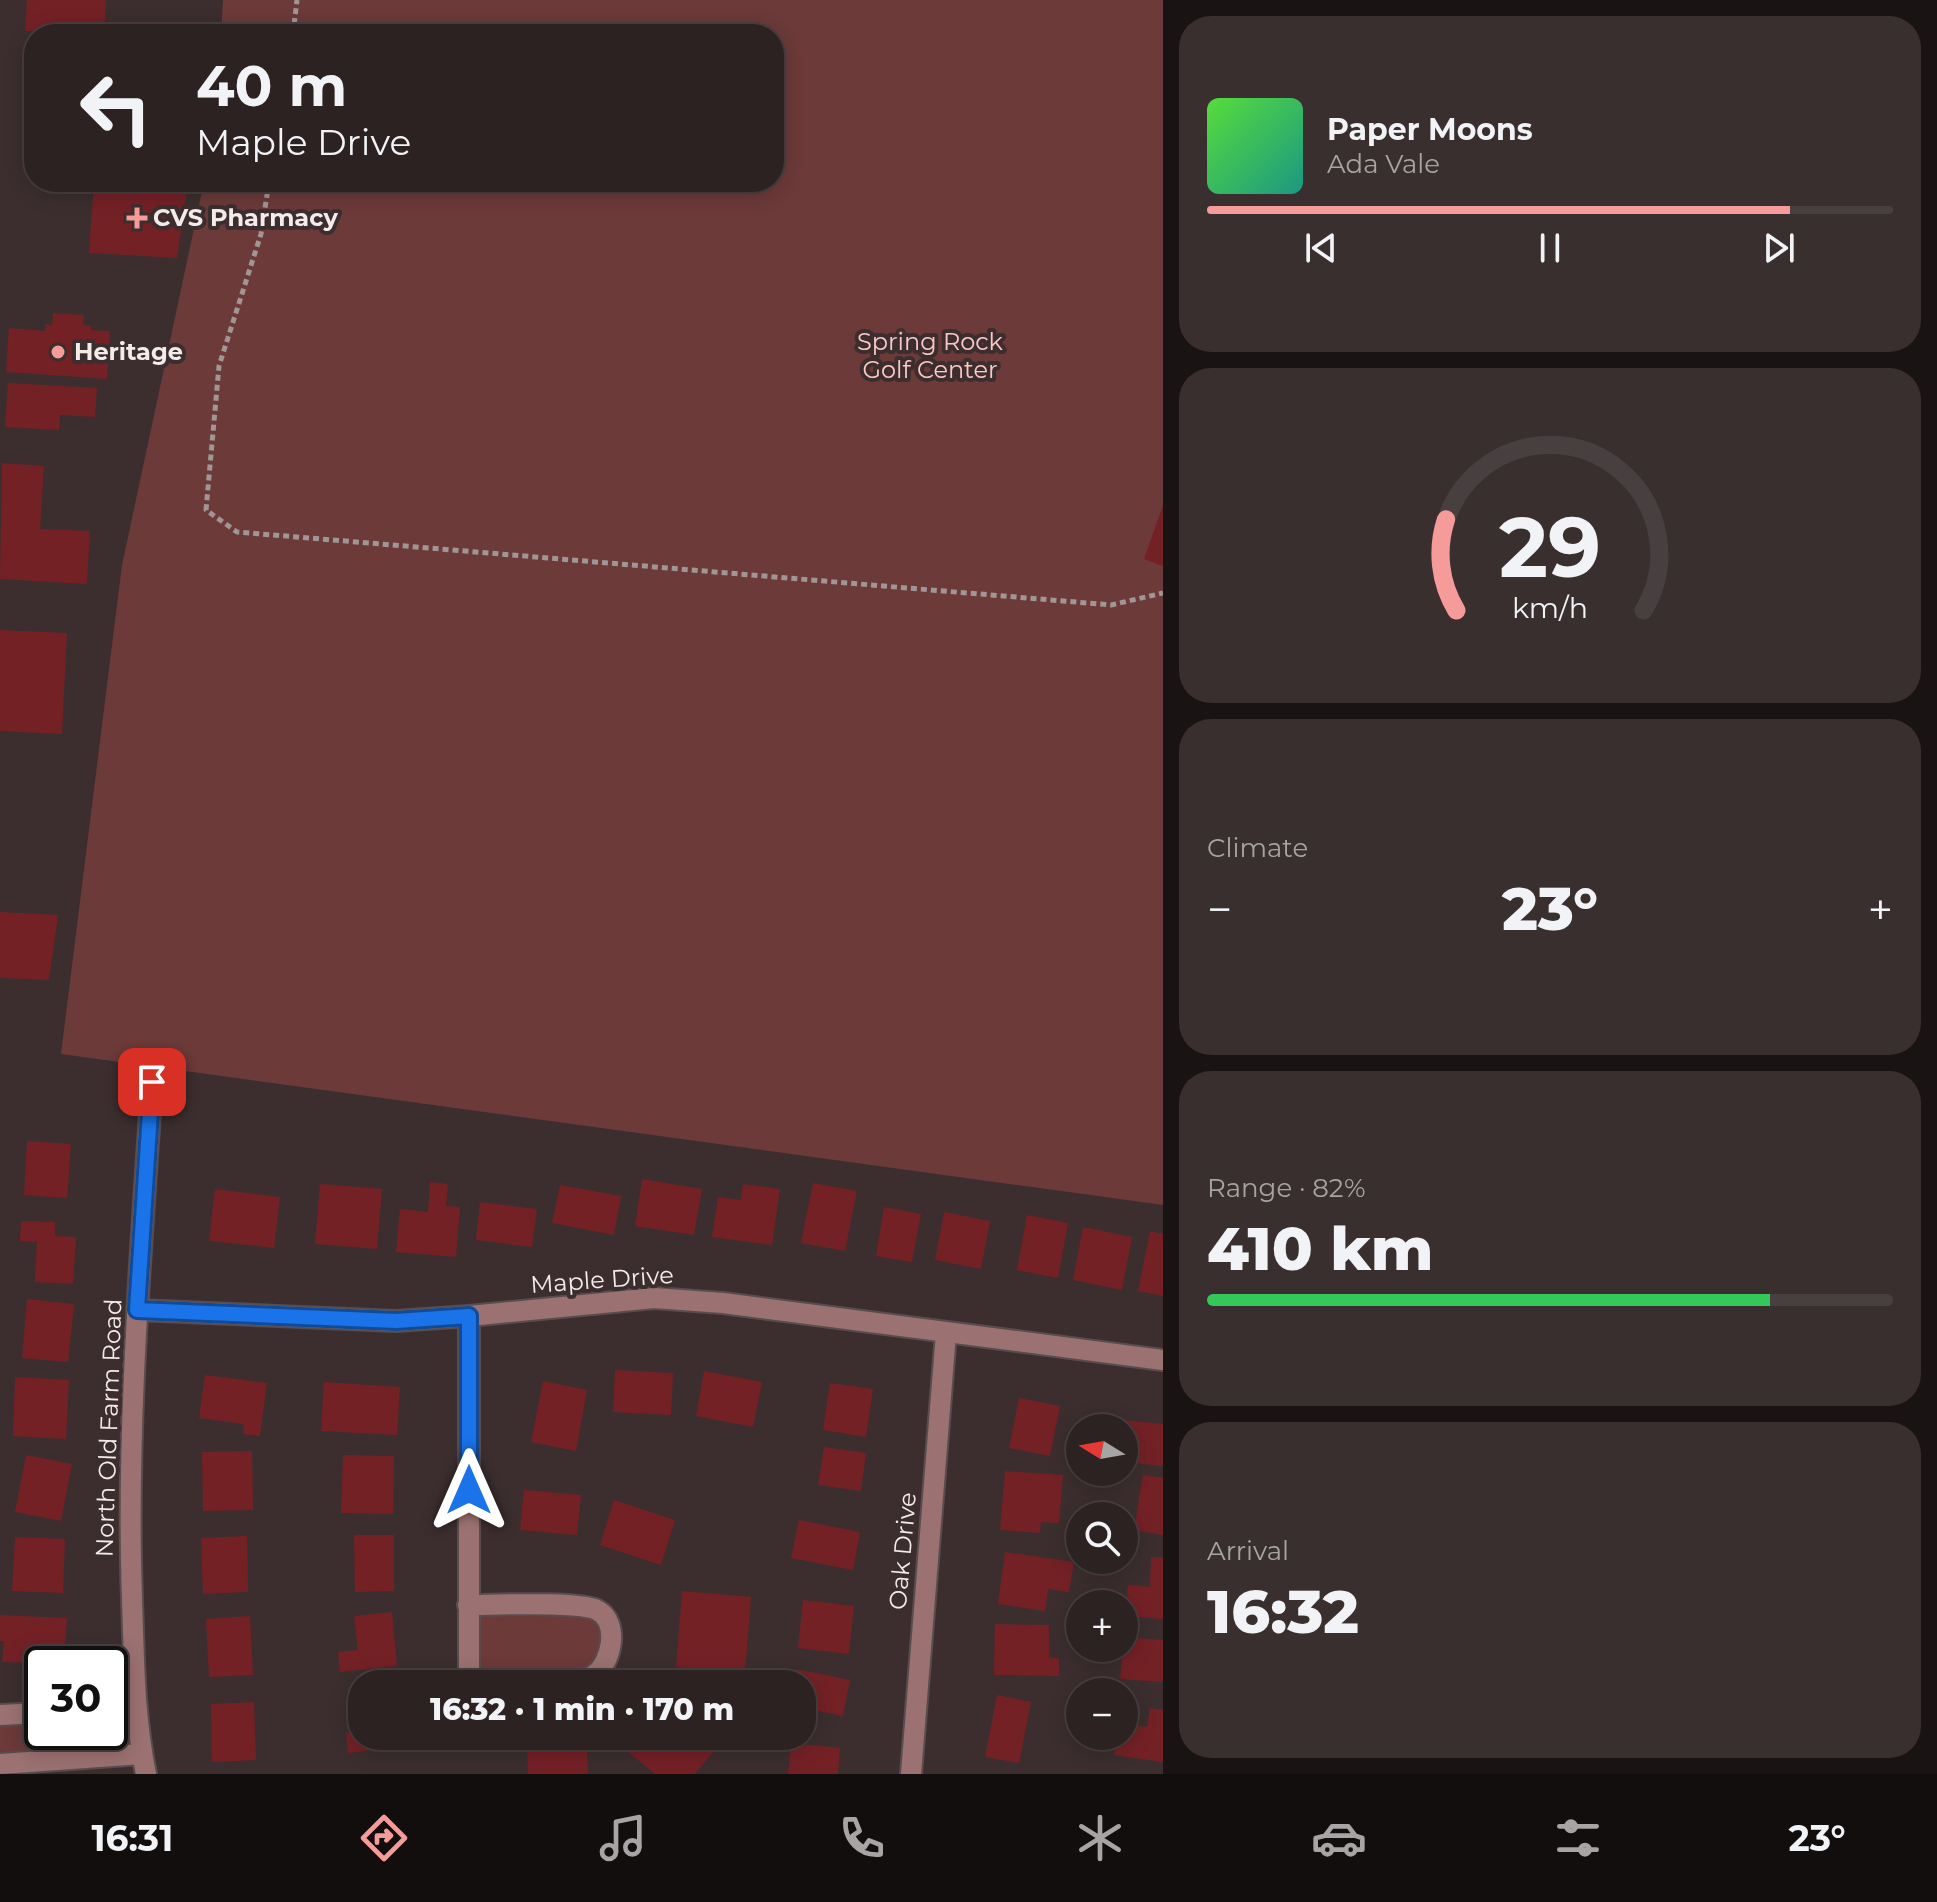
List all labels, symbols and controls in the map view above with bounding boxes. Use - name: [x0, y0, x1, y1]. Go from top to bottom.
- text: 40 m: [196, 52, 347, 120]
- icon: left: [64, 56, 168, 160]
- text: Paper Moons: [1327, 111, 1533, 148]
- text: Maple Drive: [196, 120, 411, 164]
- text: Ada Vale: [1327, 148, 1440, 180]
- place label: CVS Pharmacy: [153, 203, 338, 232]
- marker: CVS Pharmacy: [128, 209, 146, 227]
- icon: previous: [1299, 226, 1343, 270]
- icon: pause: [1528, 226, 1572, 270]
- icon: next: [1757, 226, 1801, 270]
- park label: Spring Rock Golf Center: [857, 327, 1004, 384]
- place label: Heritage: [74, 337, 183, 366]
- marker: Heritage: [49, 343, 67, 361]
- text: 29: [1499, 496, 1601, 598]
- text: km/h: [1512, 591, 1588, 626]
- text: Climate: [1207, 832, 1308, 864]
- text: 23°: [1502, 872, 1598, 945]
- text: −: [1207, 882, 1232, 936]
- text: +: [1868, 882, 1893, 936]
- pin: [118, 1048, 186, 1116]
- icon: arrive: [130, 1060, 174, 1104]
- text: Range · 82%: [1207, 1172, 1365, 1204]
- text: 410 km: [1207, 1212, 1434, 1285]
- street label: Maple Drive: [529, 1260, 675, 1299]
- street label: North Old Farm Road: [89, 1298, 128, 1558]
- north arrow: [1066, 1414, 1138, 1486]
- map controls: [1066, 1414, 1138, 1750]
- position arrow: [427, 1448, 511, 1532]
- street label: Oak Drive: [883, 1491, 922, 1611]
- button: search: [1066, 1502, 1138, 1574]
- text: Arrival: [1207, 1535, 1289, 1567]
- text: 16:32: [1207, 1575, 1359, 1648]
- button: +: [1066, 1590, 1138, 1662]
- speed limit sign: 30: [24, 1646, 128, 1750]
- button: −: [1066, 1678, 1138, 1750]
- text: 16:32 · 1 min · 170 m: [430, 1691, 734, 1728]
- icon: directions: [356, 1810, 412, 1866]
- icon: music: [595, 1810, 651, 1866]
- icon: phone: [834, 1810, 890, 1866]
- icon: climate: [1072, 1810, 1128, 1866]
- icon: car: [1311, 1810, 1367, 1866]
- icon: filters: [1550, 1810, 1606, 1866]
- text: 16:31: [91, 1816, 173, 1860]
- text: 23°: [1789, 1816, 1846, 1860]

